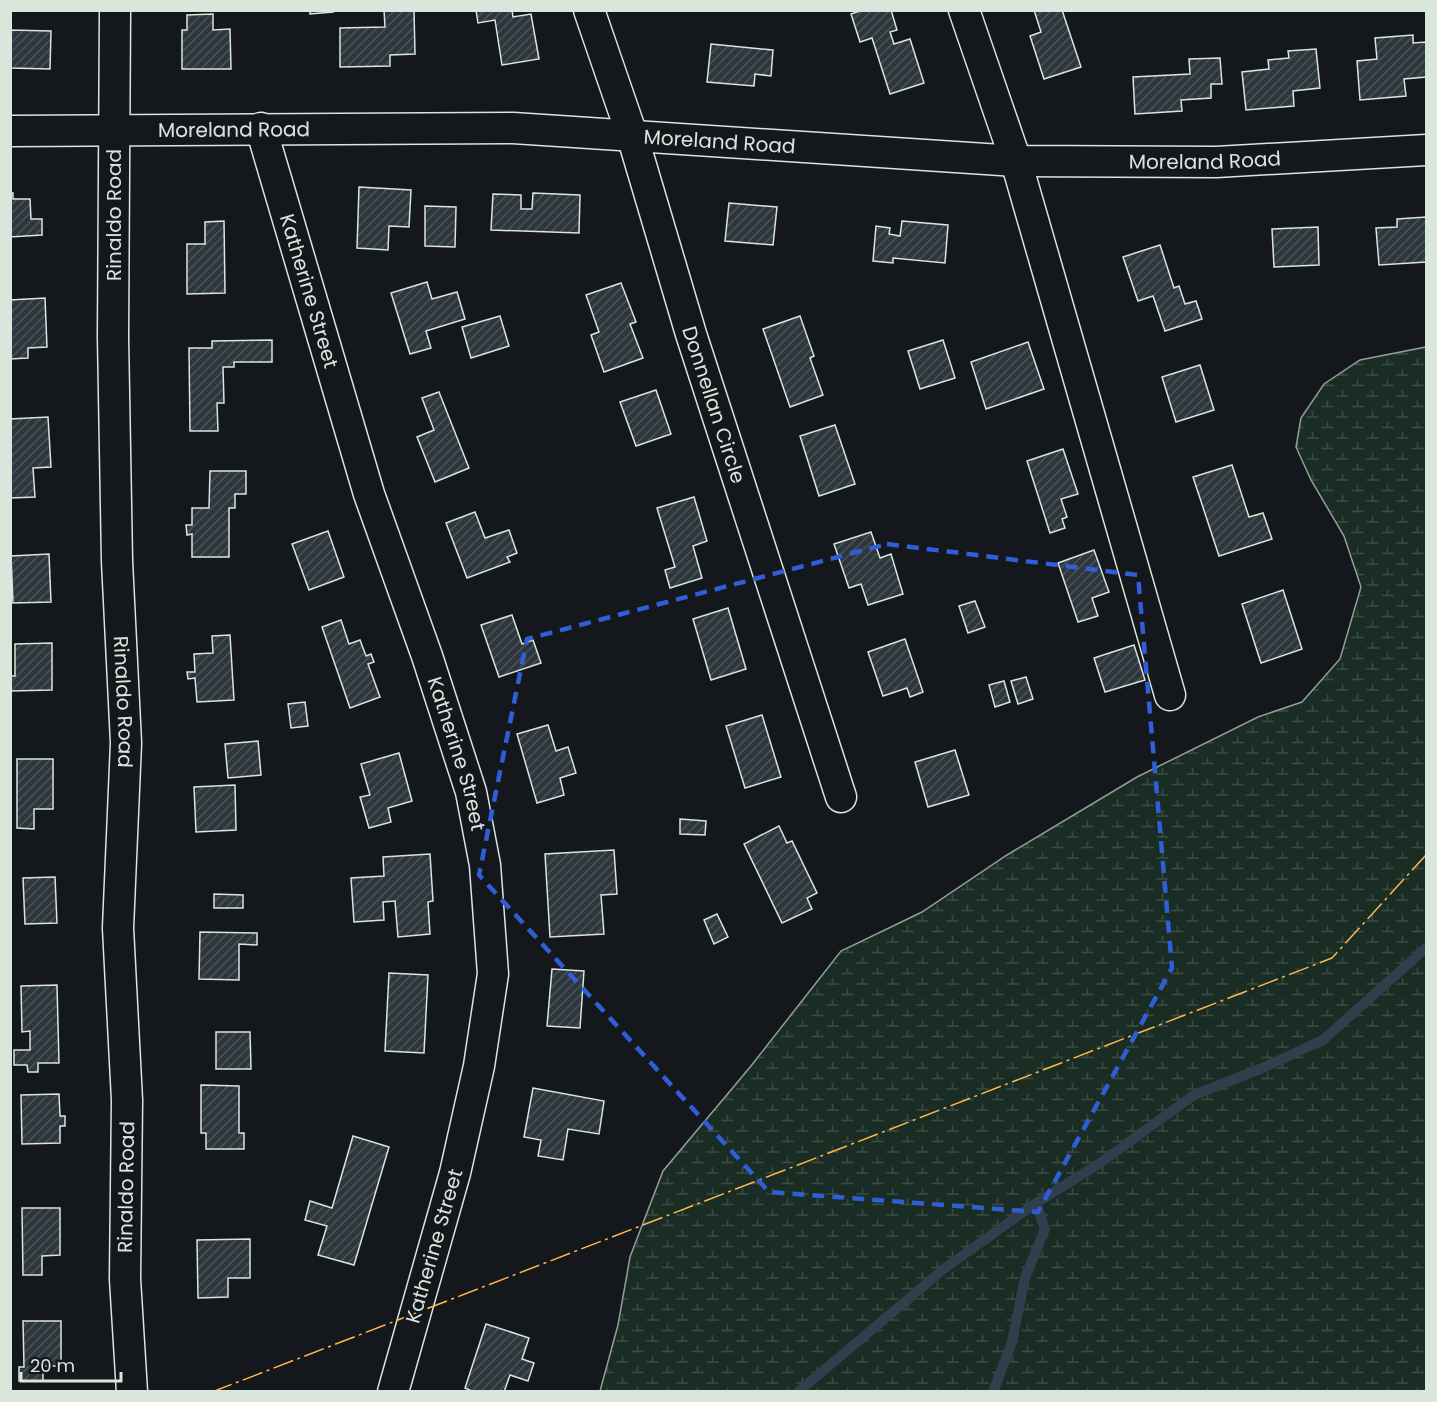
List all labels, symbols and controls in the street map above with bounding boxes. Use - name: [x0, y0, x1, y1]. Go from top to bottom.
- street label: Moreland Road: [158, 115, 310, 144]
- street label: Moreland Road: [643, 123, 796, 160]
- street label: Moreland Road: [1129, 144, 1282, 176]
- street label: Rinaldo Road: [100, 149, 128, 281]
- street label: Katherine Street: [273, 211, 345, 372]
- street label: Donnellan Circle: [675, 323, 752, 487]
- street label: Rinaldo Road: [107, 635, 140, 768]
- street label: Katherine Street: [421, 673, 492, 833]
- street label: Rinaldo Road: [111, 1121, 141, 1253]
- street label: Katherine Street: [399, 1165, 469, 1327]
- scale bar: [21, 1345, 122, 1383]
- text: 20 m: [30, 1353, 75, 1378]

